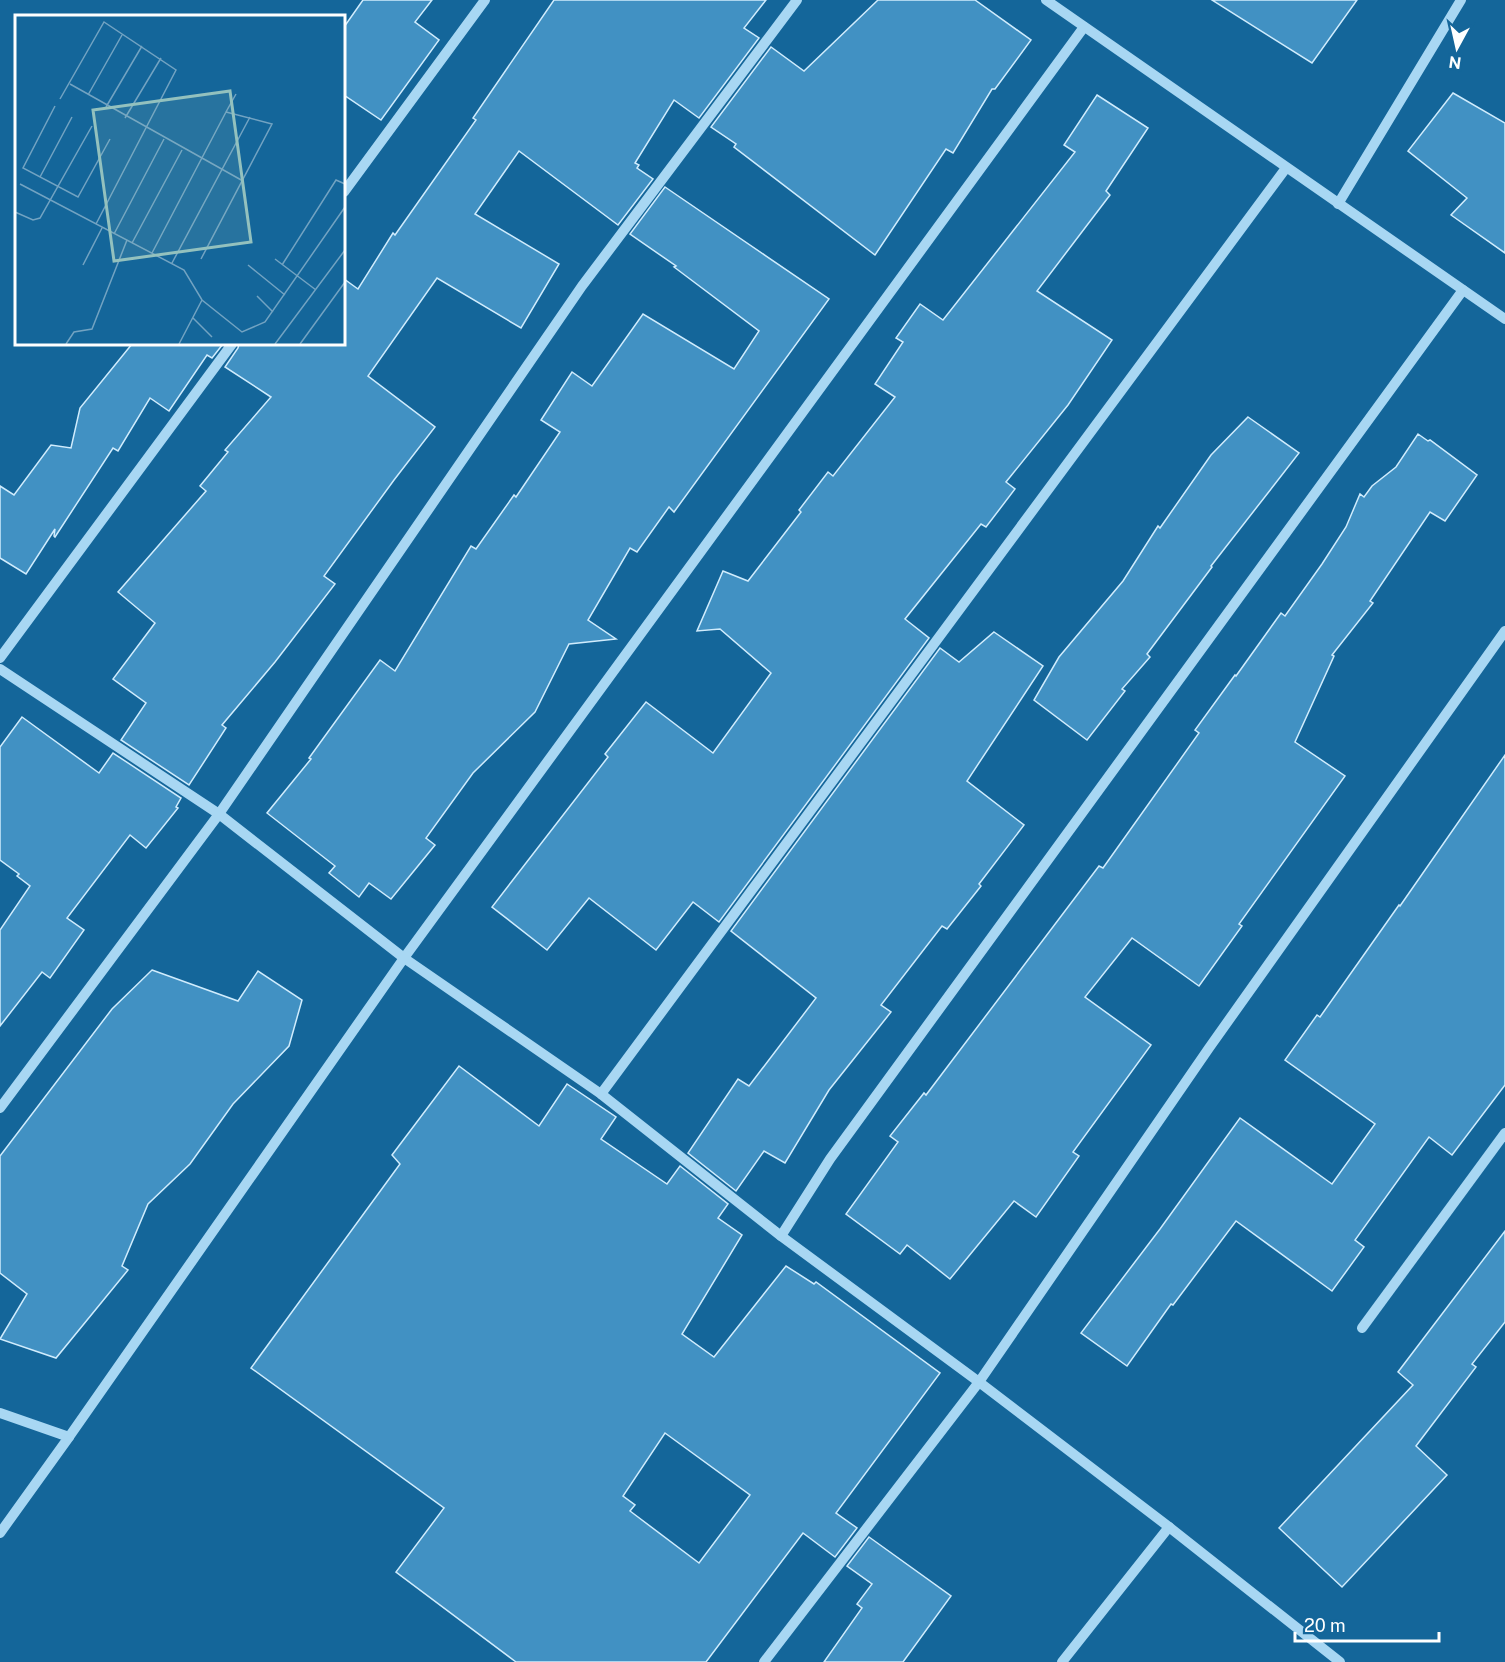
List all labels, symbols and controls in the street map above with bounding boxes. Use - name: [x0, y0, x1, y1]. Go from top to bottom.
- inset map: [15, 15, 345, 345]
- north arrow: [1427, 18, 1487, 78]
- text: N: [1447, 52, 1463, 73]
- scale bar: [1295, 1605, 1439, 1643]
- text: 20 m: [1304, 1615, 1346, 1636]

